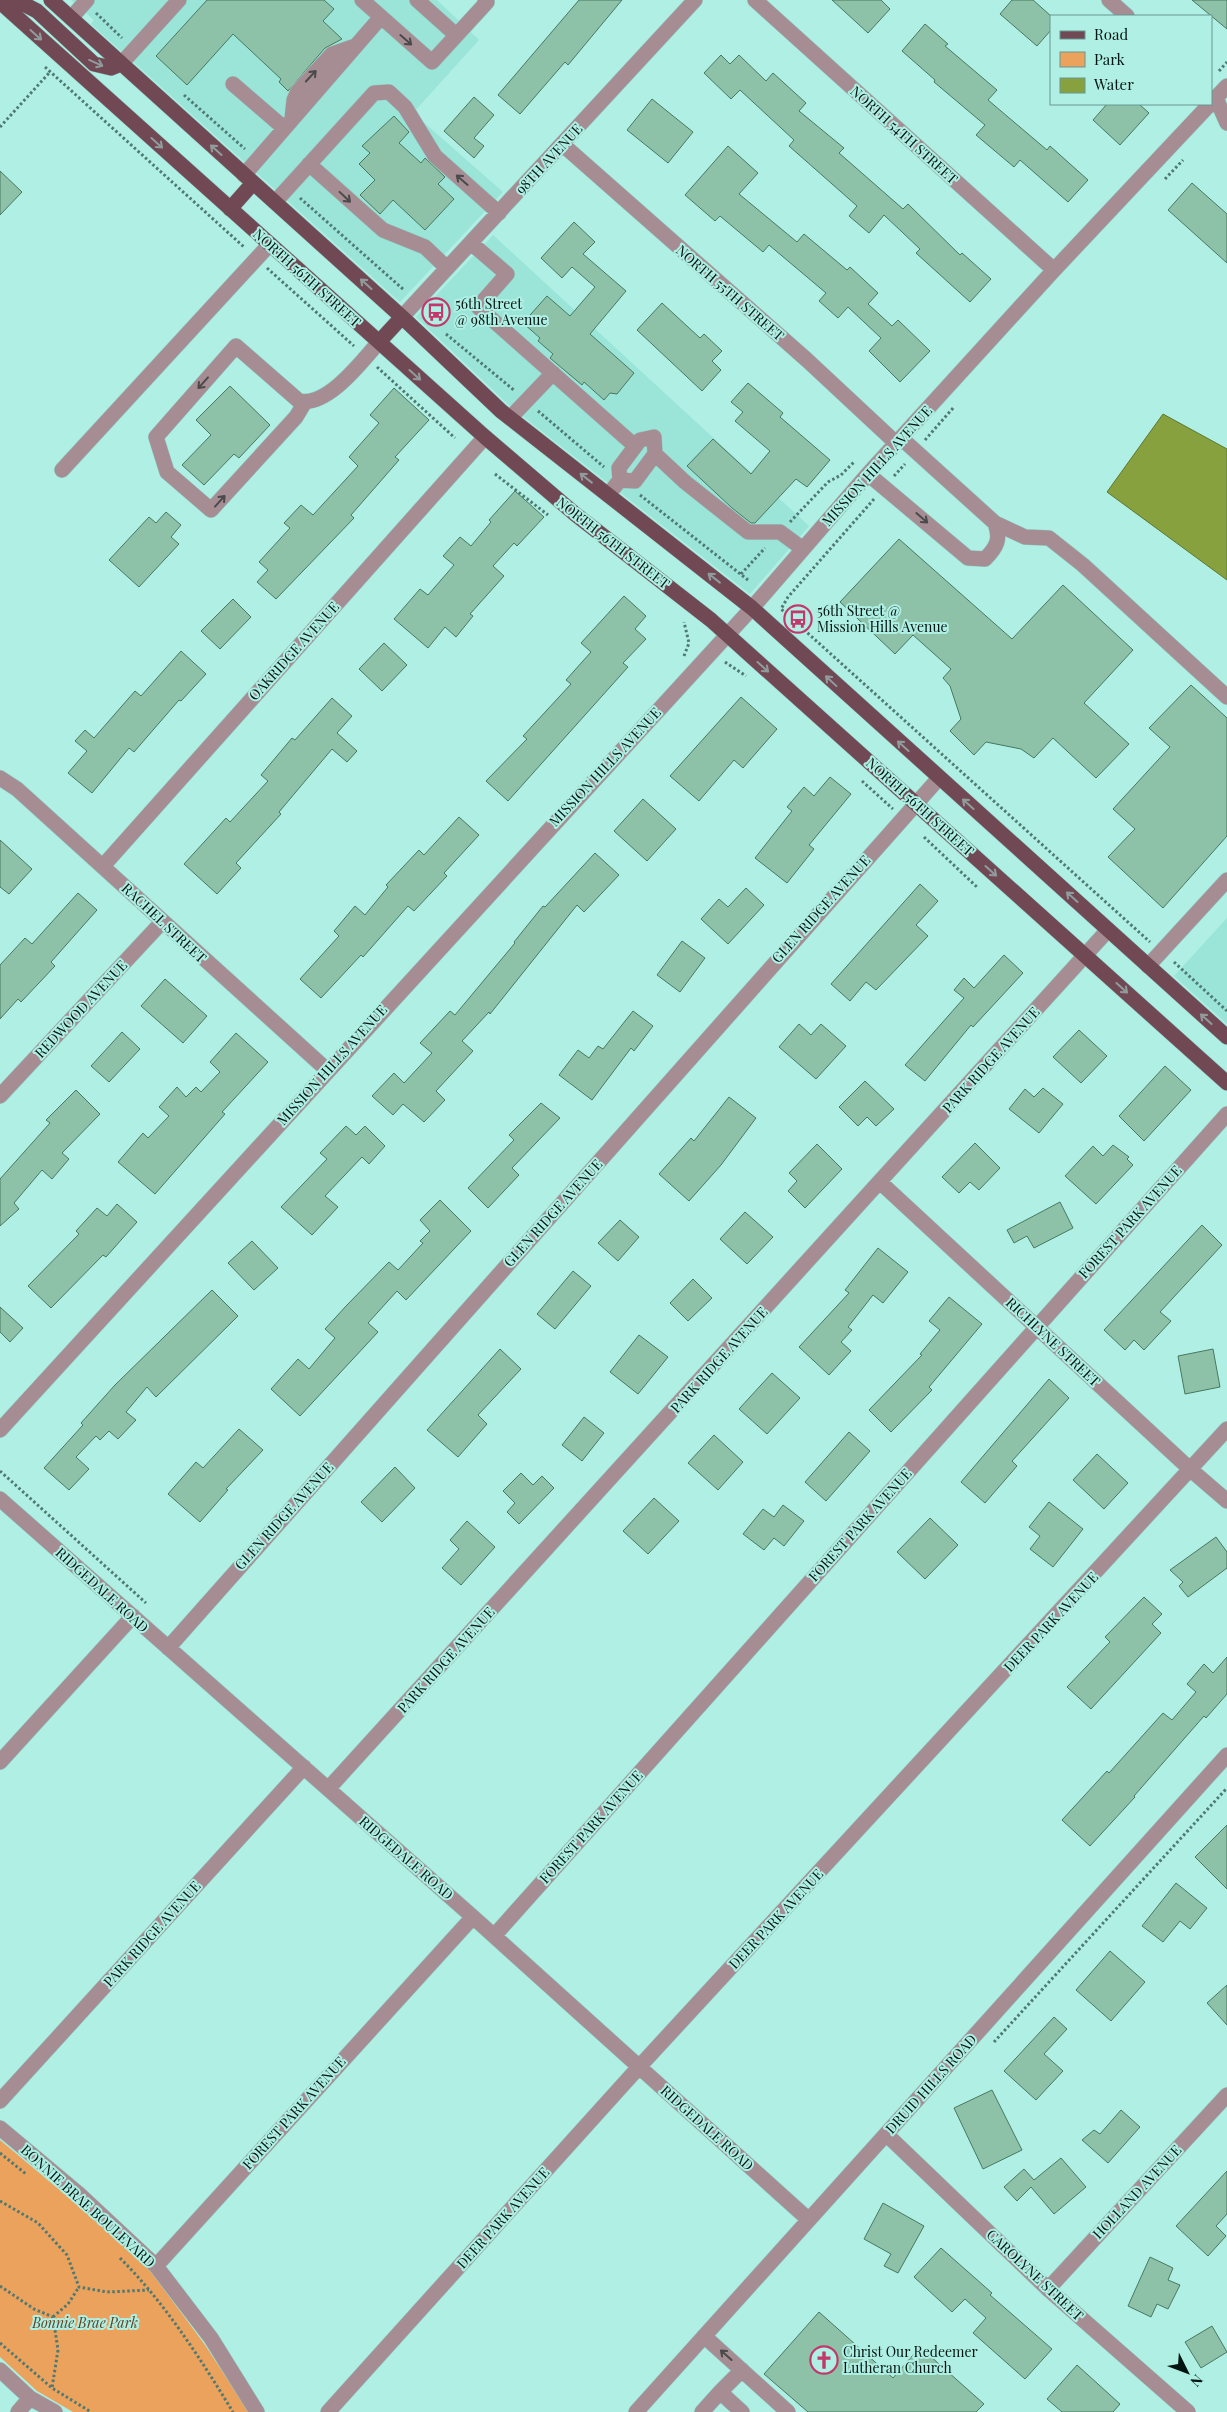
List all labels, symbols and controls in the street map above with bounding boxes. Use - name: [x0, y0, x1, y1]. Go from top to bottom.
- legend: [1050, 15, 1212, 105]
- text: Road: [1094, 24, 1128, 44]
- one-way arrow: [30, 29, 43, 41]
- one-way arrow: [400, 34, 413, 45]
- text: Park: [1094, 49, 1126, 69]
- one-way arrow: [88, 58, 103, 68]
- one-way arrow: [306, 70, 317, 83]
- text: Water: [1093, 74, 1134, 94]
- street label: NORTH 54TH STREET: [847, 81, 962, 188]
- street label: 98TH AVENUE: [511, 119, 586, 198]
- one-way arrow: [151, 137, 164, 149]
- one-way arrow: [210, 144, 223, 156]
- one-way arrow: [456, 174, 469, 186]
- one-way arrow: [339, 191, 352, 202]
- street label: NORTH 56TH STREET: [249, 224, 365, 331]
- street label: NORTH 55TH STREET: [672, 240, 789, 345]
- one-way arrow: [359, 278, 372, 290]
- place label: 56th Street @ 98th Avenue: [455, 294, 548, 329]
- bus stop icon: 56th Street @ 98th Avenue: [421, 297, 451, 327]
- one-way arrow: [409, 369, 422, 380]
- one-way arrow: [198, 376, 209, 389]
- street label: MISSION HILLS AVENUE: [817, 401, 936, 530]
- one-way arrow: [580, 472, 593, 483]
- street label: NORTH 56TH STREET: [553, 492, 674, 593]
- one-way arrow: [214, 495, 226, 508]
- one-way arrow: [915, 513, 928, 524]
- one-way arrow: [708, 572, 721, 583]
- street label: OAKRIDGE AVENUE: [244, 597, 343, 704]
- place label: 56th Street @ Mission Hills Avenue: [817, 601, 948, 636]
- bus stop icon: 56th Street @ Mission Hills Avenue: [783, 604, 813, 634]
- one-way arrow: [757, 662, 770, 673]
- one-way arrow: [825, 675, 838, 687]
- street label: MISSION HILLS AVENUE: [544, 703, 665, 830]
- one-way arrow: [897, 740, 910, 752]
- street label: NORTH 56TH STREET: [862, 753, 978, 860]
- one-way arrow: [962, 799, 975, 810]
- street label: GLEN RIDGE AVENUE: [767, 851, 874, 967]
- one-way arrow: [984, 865, 997, 877]
- street label: RACHEL STREET: [118, 878, 211, 967]
- one-way arrow: [1066, 891, 1079, 903]
- street label: REDWOOD AVENUE: [30, 956, 131, 1062]
- one-way arrow: [1115, 983, 1128, 994]
- street label: MISSION HILLS AVENUE: [272, 1000, 391, 1129]
- street label: PARK RIDGE AVENUE: [938, 1003, 1043, 1117]
- one-way arrow: [1200, 1013, 1213, 1024]
- street label: GLEN RIDGE AVENUE: [499, 1155, 606, 1271]
- street label: FOREST PARK AVENUE: [1074, 1161, 1186, 1282]
- street label: RICHLYNE STREET: [1002, 1293, 1105, 1391]
- street label: PARK RIDGE AVENUE: [666, 1303, 771, 1417]
- street label: GLEN RIDGE AVENUE: [230, 1458, 337, 1574]
- street label: FOREST PARK AVENUE: [804, 1464, 916, 1585]
- street label: RIDGEDALE ROAD: [52, 1543, 153, 1636]
- street label: DEER PARK AVENUE: [999, 1568, 1102, 1676]
- street label: PARK RIDGE AVENUE: [393, 1603, 498, 1717]
- street label: FOREST PARK AVENUE: [535, 1766, 647, 1887]
- street label: RIDGEDALE ROAD: [355, 1811, 457, 1904]
- street label: DEER PARK AVENUE: [724, 1865, 827, 1973]
- street label: PARK RIDGE AVENUE: [99, 1877, 204, 1991]
- street label: DRUID HILLS ROAD: [881, 2030, 980, 2137]
- street label: FOREST PARK AVENUE: [238, 2052, 350, 2173]
- street label: RIDGEDALE ROAD: [657, 2081, 758, 2174]
- street label: BONNIE BRAE BOULEVARD: [17, 2140, 160, 2271]
- street label: HOLLAND AVENUE: [1088, 2140, 1185, 2243]
- street label: DEER PARK AVENUE: [452, 2163, 553, 2272]
- street label: CAROLYNE STREET: [983, 2225, 1088, 2325]
- park label: Bonnie Brae Park: [31, 2313, 138, 2332]
- place label: Christ Our Redeemer Lutheran Church: [843, 2342, 979, 2377]
- church icon: Christ Our Redeemer Lutheran Church: [809, 2345, 839, 2375]
- north arrow: [1162, 2347, 1212, 2397]
- one-way arrow: [719, 2349, 732, 2361]
- text: N: [1187, 2371, 1207, 2391]

